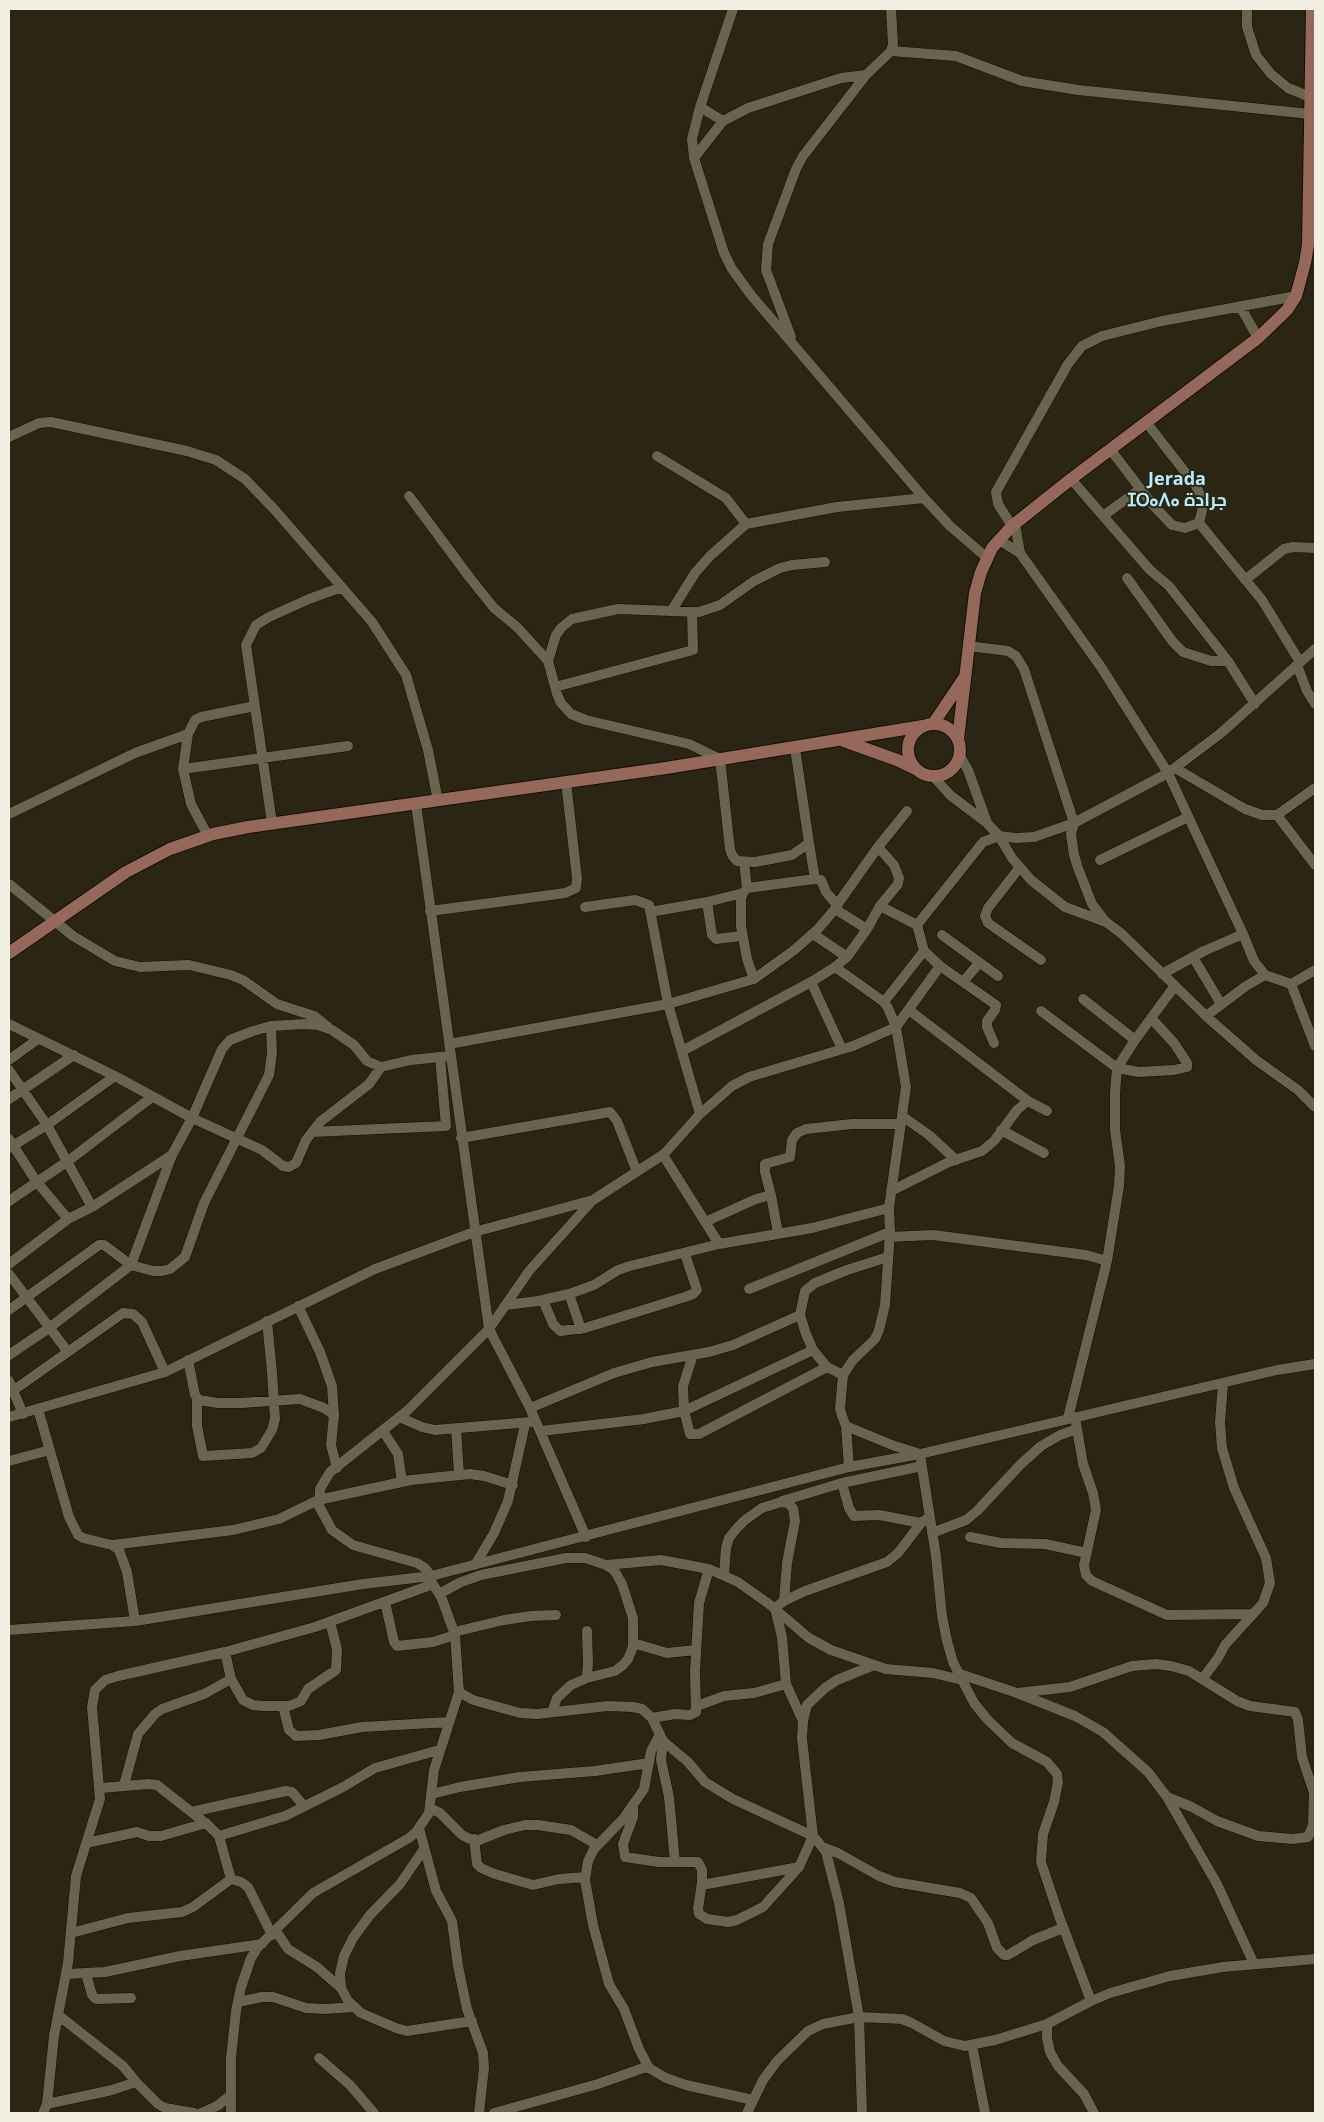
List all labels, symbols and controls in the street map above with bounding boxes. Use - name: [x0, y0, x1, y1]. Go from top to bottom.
- district label: Jerada ⵊⵔⴰⴷⴰ جرادة: [1127, 469, 1227, 512]

